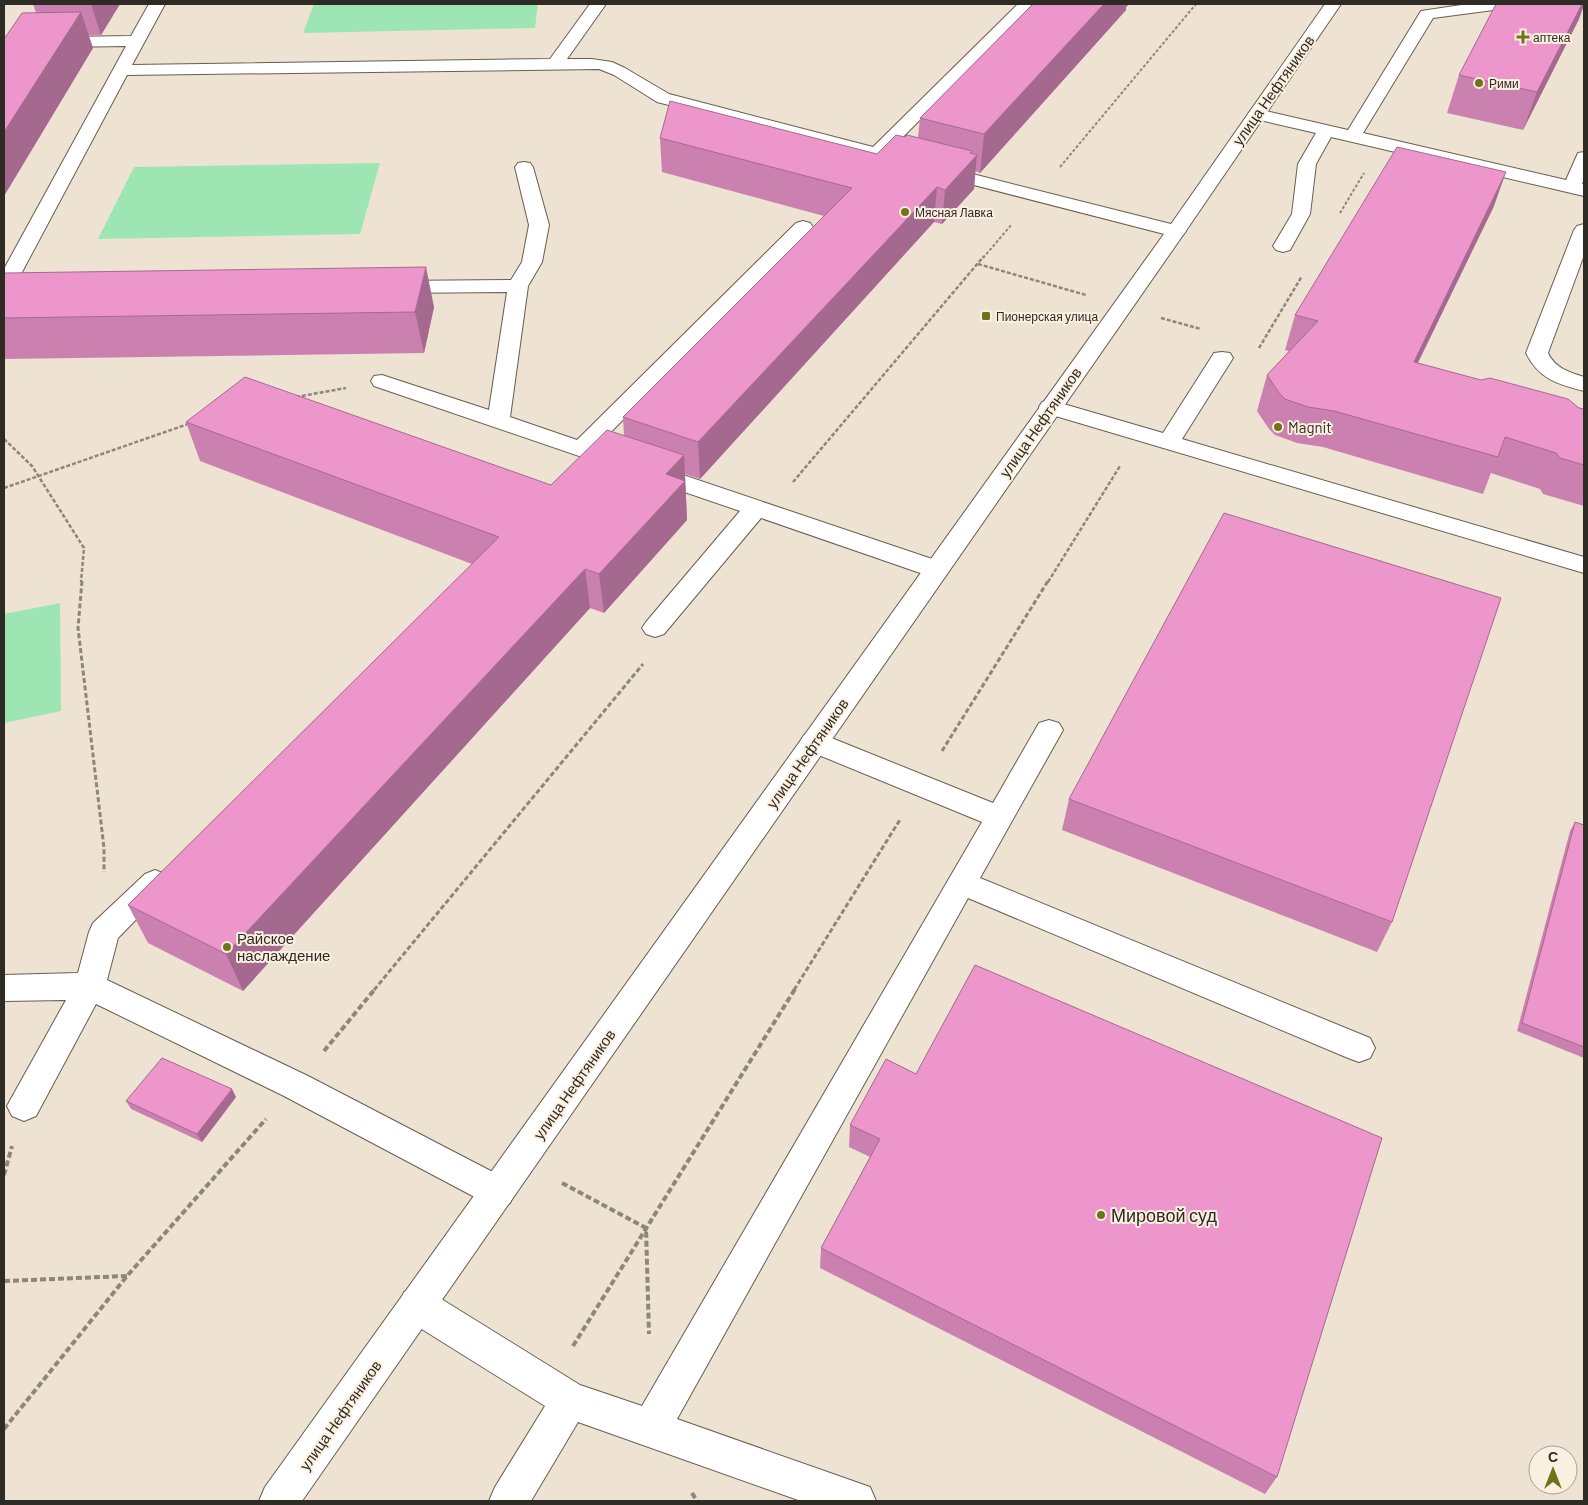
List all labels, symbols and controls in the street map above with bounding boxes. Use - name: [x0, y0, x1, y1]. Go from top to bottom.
- place label: аптека: [1533, 30, 1571, 44]
- marker: аптека: [1517, 31, 1529, 43]
- street label: улица Нефтяников: [1228, 32, 1318, 148]
- place label: Рими: [1489, 76, 1519, 90]
- marker: Рими: [1473, 77, 1485, 89]
- place label: Мясная Лавка: [915, 205, 993, 219]
- marker: Мясная Лавка: [899, 206, 911, 218]
- place label: Пионерская улица: [996, 309, 1098, 324]
- marker: Пионерская улица: [980, 310, 992, 322]
- street label: улица Нефтяников: [995, 364, 1085, 480]
- place label: Magnit: [1288, 418, 1332, 436]
- marker: Magnit: [1272, 421, 1284, 433]
- street label: улица Нефтяников: [762, 695, 852, 811]
- place label: Райское наслаждение: [237, 929, 330, 964]
- marker: Райское наслаждение: [221, 941, 233, 953]
- street label: улица Нефтяников: [529, 1026, 619, 1142]
- place label: Мировой суд: [1111, 1204, 1217, 1226]
- marker: Мировой суд: [1095, 1209, 1107, 1221]
- street label: улица Нефтяников: [295, 1357, 385, 1473]
- north arrow: [1528, 1445, 1578, 1495]
- text: С: [1548, 1448, 1558, 1465]

